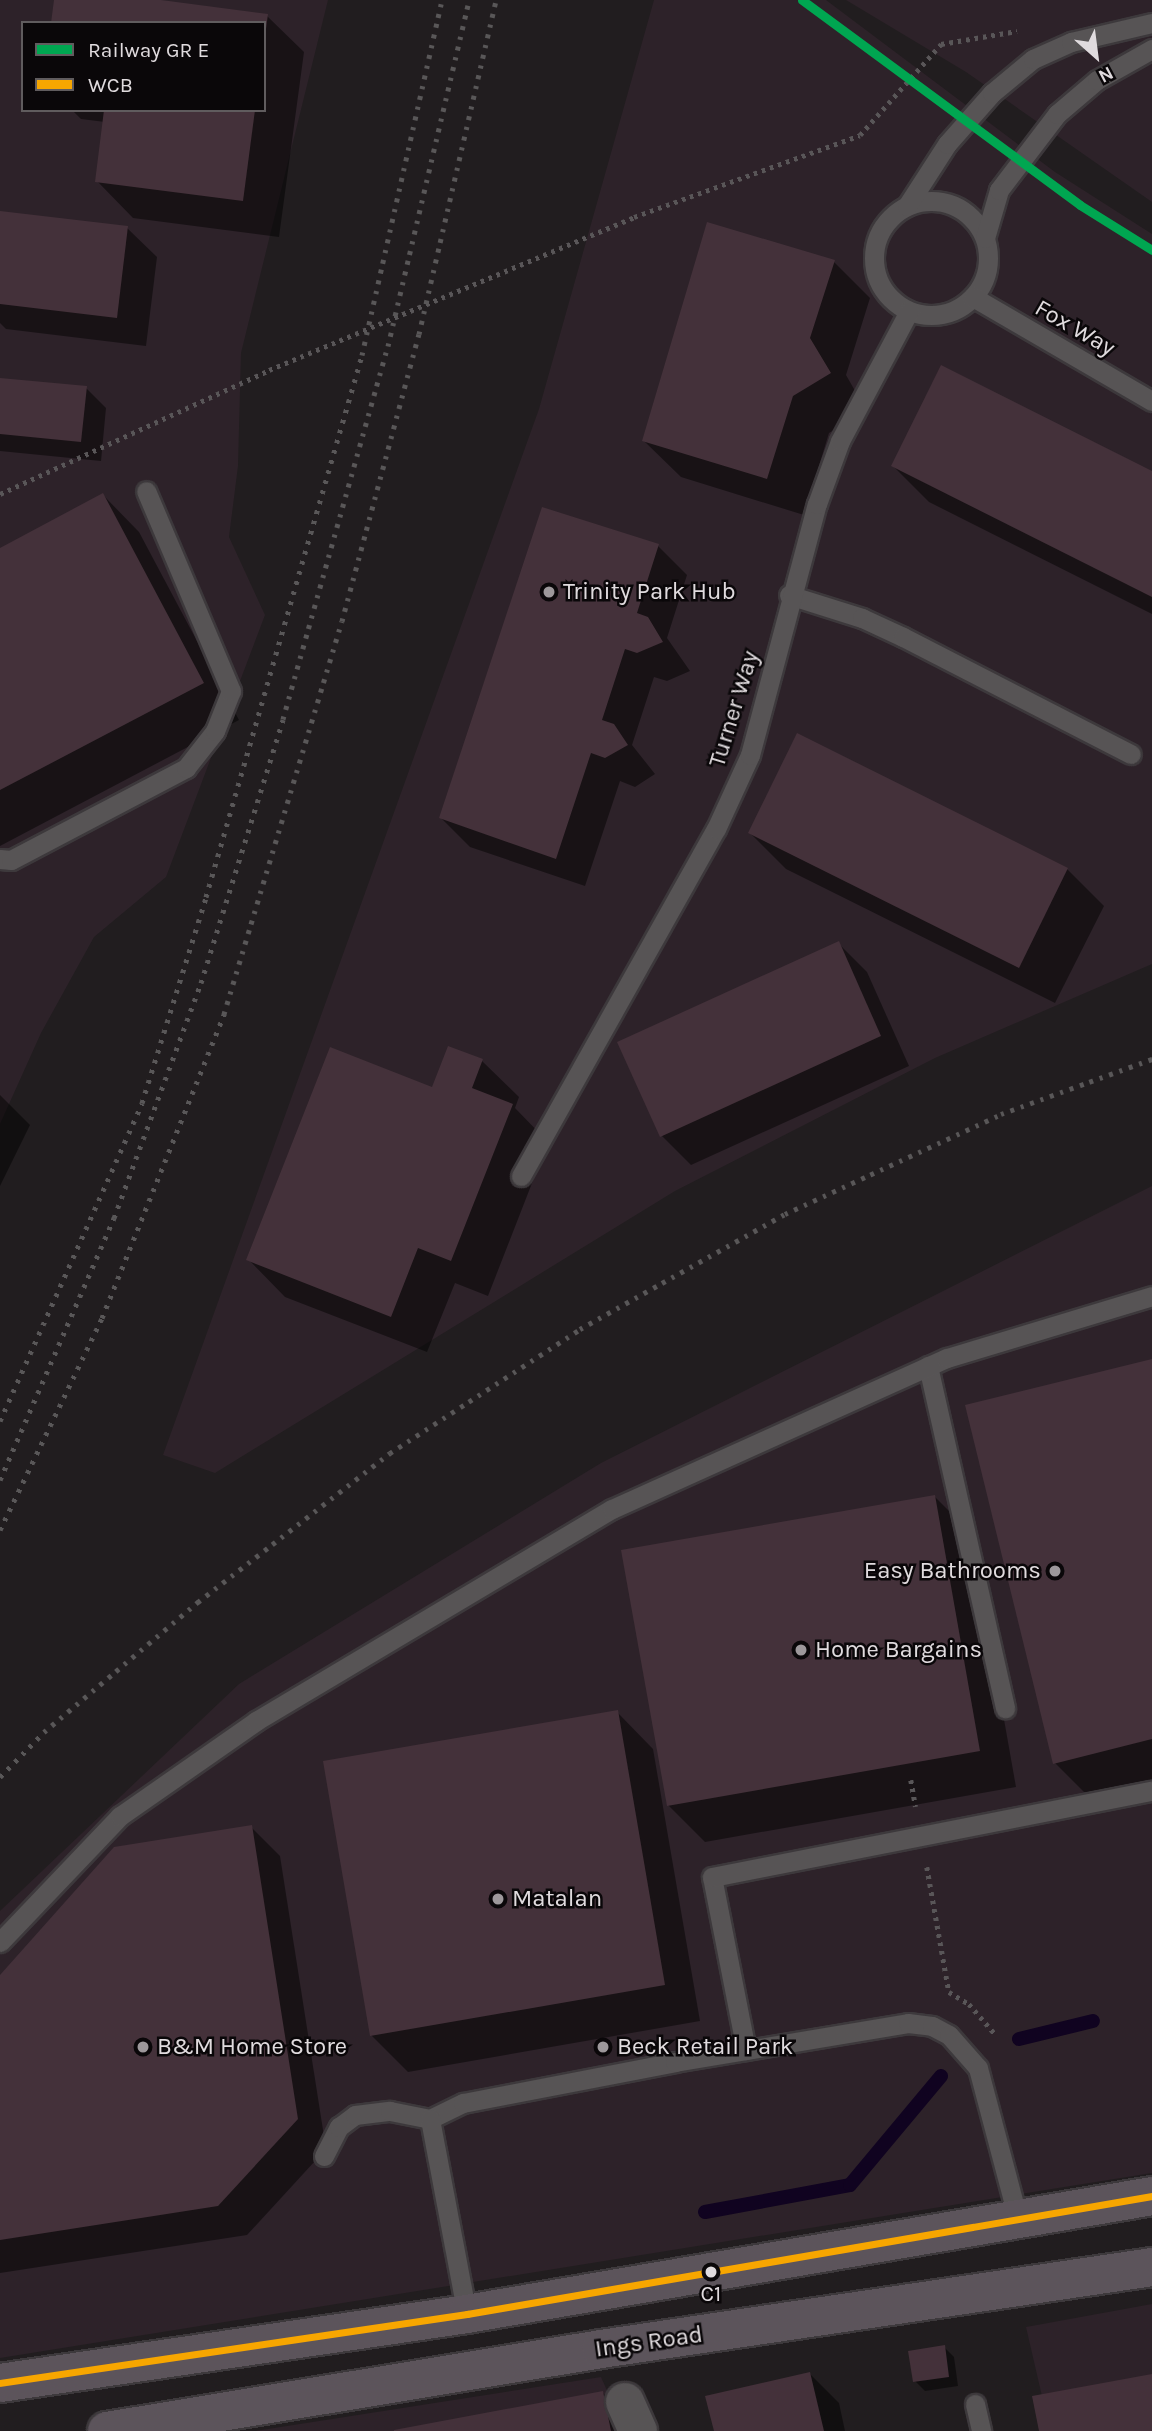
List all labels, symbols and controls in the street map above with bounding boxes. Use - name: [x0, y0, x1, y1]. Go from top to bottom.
- legend: [21, 21, 266, 112]
- north arrow: [1061, 21, 1131, 91]
- text: Railway GR E: [88, 38, 209, 62]
- text: N: [1095, 62, 1117, 87]
- text: WCB: [88, 73, 133, 97]
- street label: Fox Way: [1030, 294, 1120, 362]
- place label: Trinity Park Hub: [563, 578, 736, 606]
- marker: Trinity Park Hub: [541, 584, 557, 600]
- street label: Turner Way: [703, 647, 765, 771]
- place label: Easy Bathrooms: [864, 1557, 1041, 1585]
- marker: Easy Bathrooms: [1047, 1563, 1063, 1579]
- place label: Home Bargains: [815, 1636, 982, 1664]
- marker: Home Bargains: [793, 1642, 809, 1658]
- place label: Matalan: [512, 1885, 602, 1913]
- marker: Matalan: [490, 1891, 506, 1907]
- place label: B&M Home Store: [157, 2033, 347, 2061]
- place label: Beck Retail Park: [617, 2033, 793, 2061]
- marker: B&M Home Store: [135, 2039, 151, 2055]
- marker: Beck Retail Park: [595, 2039, 611, 2055]
- marker: C1: [704, 2265, 718, 2279]
- place label: C1: [701, 2282, 721, 2308]
- street label: Ings Road: [593, 2320, 705, 2364]

